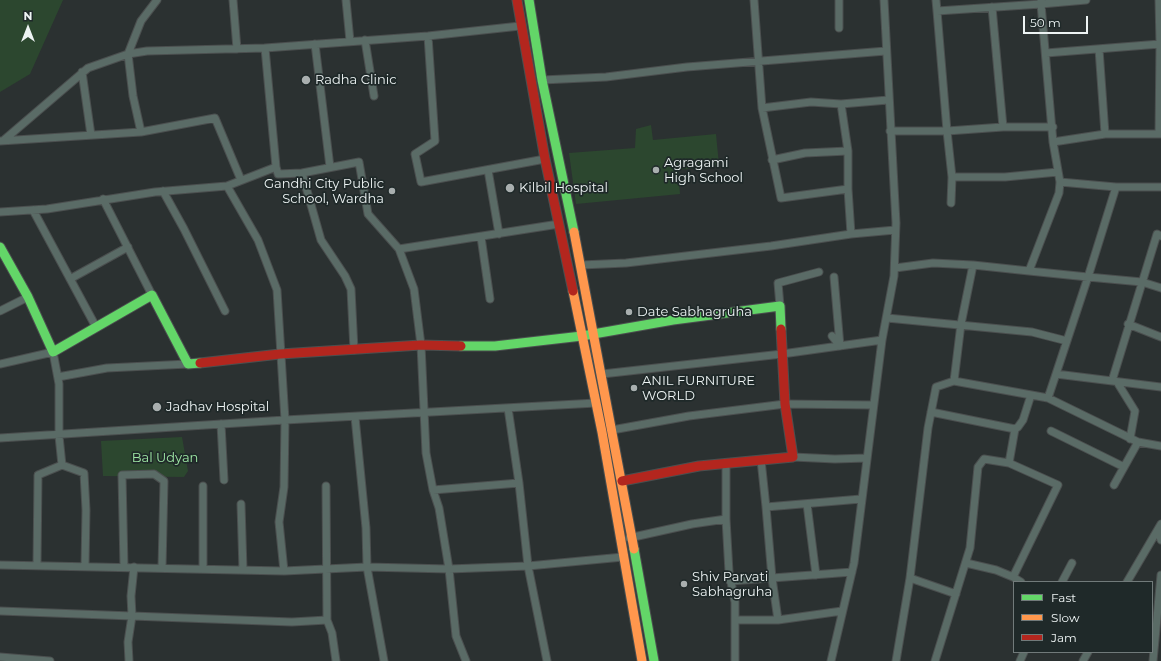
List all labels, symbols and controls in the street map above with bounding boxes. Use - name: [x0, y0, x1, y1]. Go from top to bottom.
- north arrow: [8, 8, 48, 48]
- scale bar: [1025, 8, 1090, 34]
- text: N: [24, 9, 32, 23]
- text: 50 m: [1030, 15, 1061, 30]
- place label: Radha Clinic: [315, 72, 396, 88]
- marker: Radha Clinic: [300, 74, 312, 86]
- place label: Agragami High School: [664, 155, 743, 186]
- marker: Agragami High School: [651, 165, 661, 175]
- place label: Gandhi City Public School, Wardha: [264, 176, 384, 207]
- place label: Kilbil Hospital: [519, 180, 608, 196]
- marker: Kilbil Hospital: [504, 182, 516, 194]
- marker: Gandhi City Public School, Wardha: [387, 186, 397, 196]
- place label: Date Sabhagruha: [637, 304, 752, 320]
- marker: Date Sabhagruha: [624, 307, 634, 317]
- place label: ANIL FURNITURE WORLD: [642, 373, 755, 404]
- marker: ANIL FURNITURE WORLD: [629, 383, 639, 393]
- place label: Jadhav Hospital: [166, 399, 269, 415]
- marker: Jadhav Hospital: [151, 401, 163, 413]
- park label: Bal Udyan: [132, 450, 198, 466]
- place label: Shiv Parvati Sabhagruha: [692, 569, 772, 600]
- marker: Shiv Parvati Sabhagruha: [679, 579, 689, 589]
- legend: [1013, 581, 1153, 653]
- text: Fast: [1051, 590, 1076, 605]
- text: Slow: [1051, 610, 1080, 625]
- text: Jam: [1051, 630, 1077, 645]

